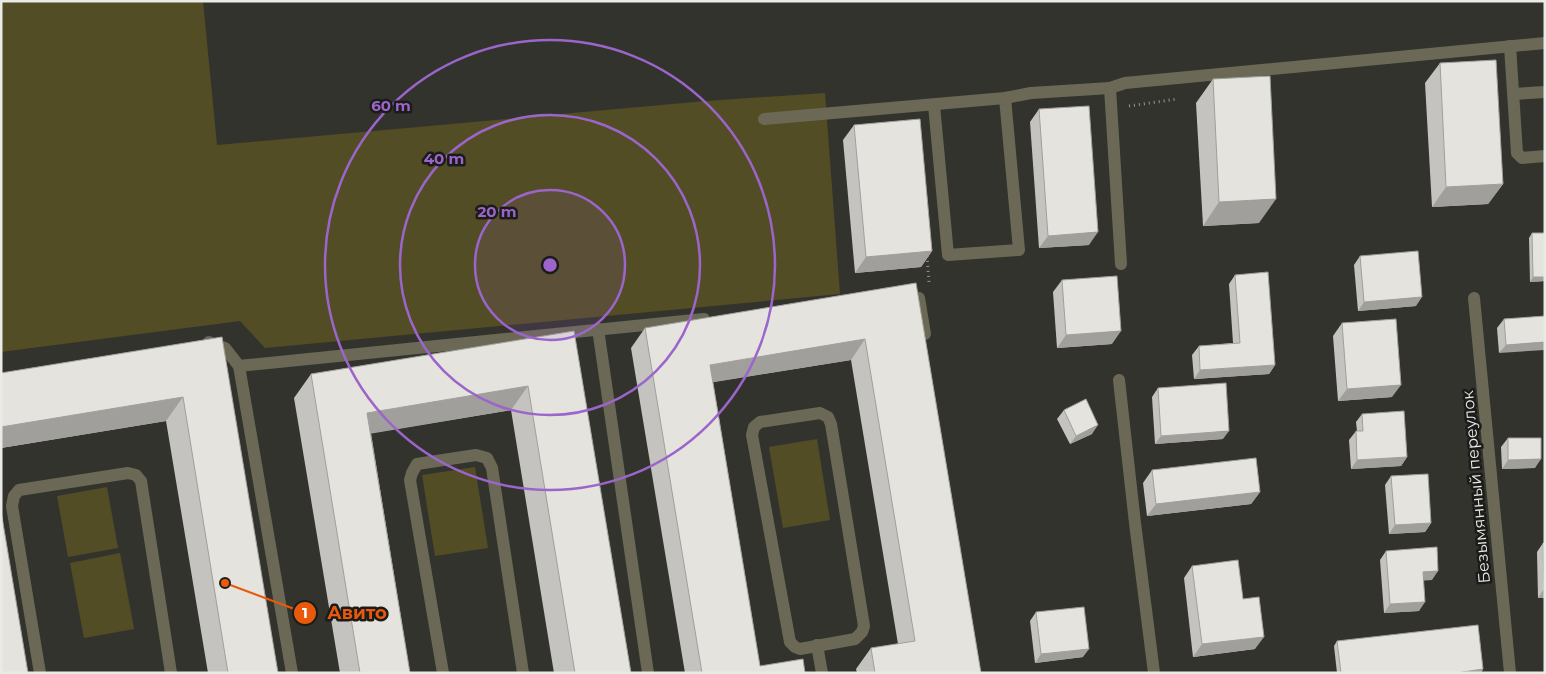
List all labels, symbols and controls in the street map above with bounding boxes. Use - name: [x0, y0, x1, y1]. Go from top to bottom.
- text: 60 m: [371, 96, 411, 115]
- text: 40 m: [424, 149, 464, 168]
- text: 20 m: [477, 202, 517, 221]
- centre of rings: [541, 256, 559, 274]
- street label: Безымянный переулок: [1458, 389, 1494, 584]
- callout: Авито: [292, 596, 396, 629]
- text: Авито: [327, 602, 387, 624]
- text: 1: [302, 603, 308, 622]

